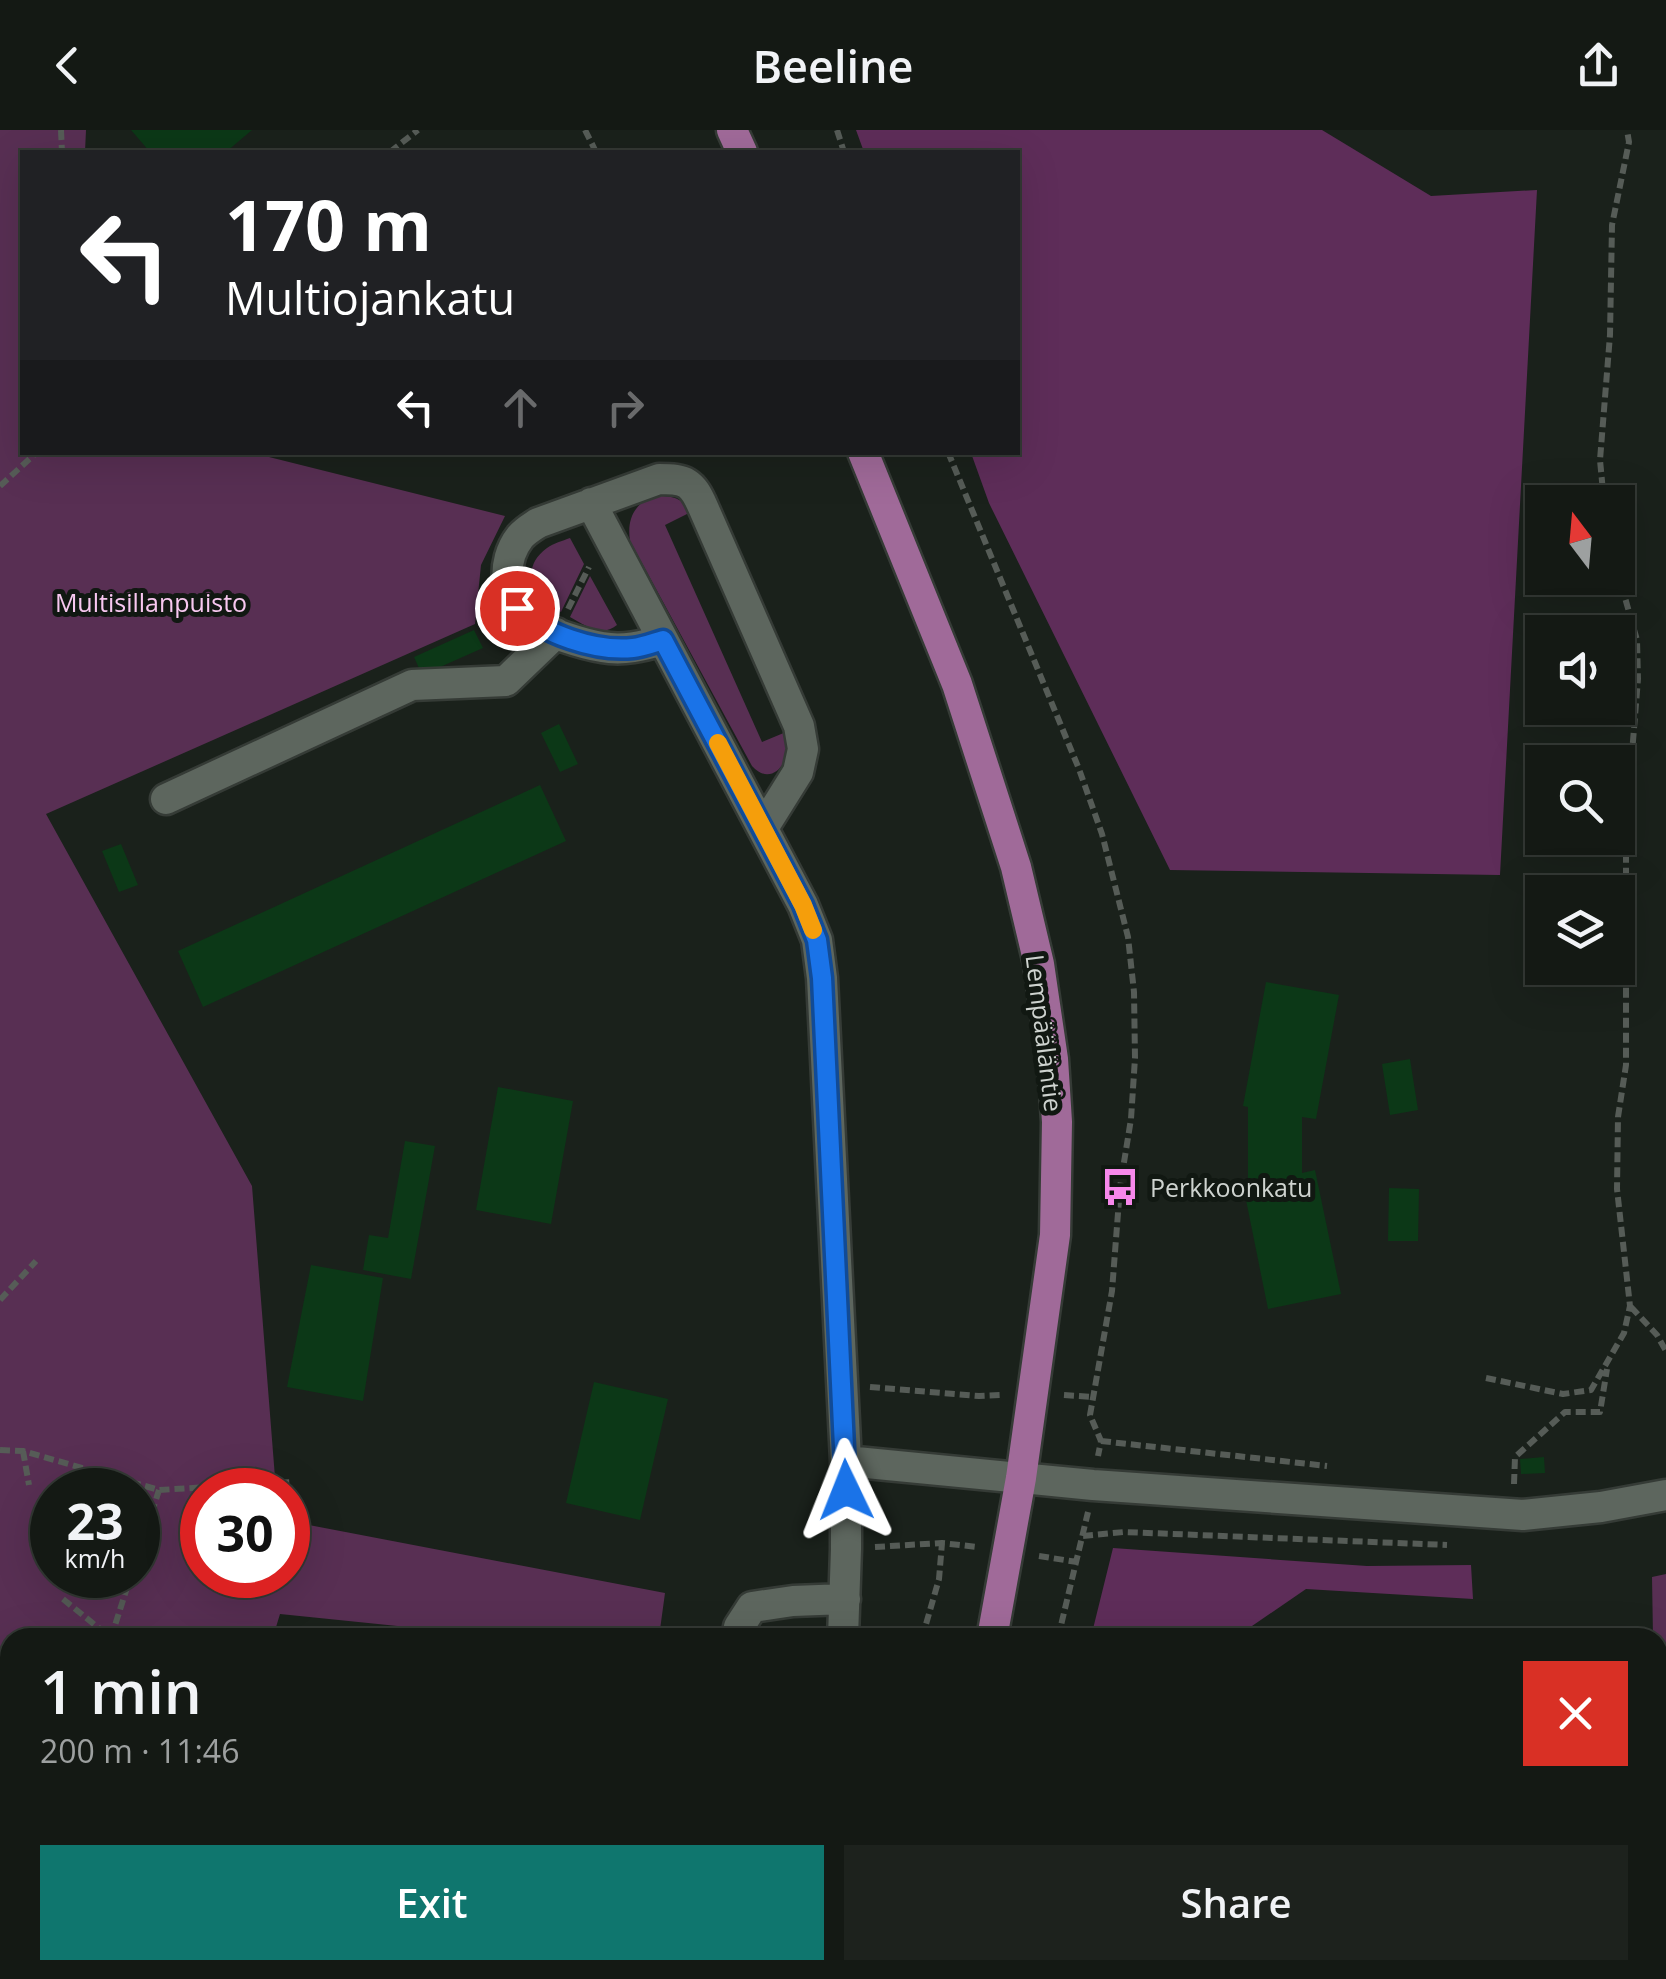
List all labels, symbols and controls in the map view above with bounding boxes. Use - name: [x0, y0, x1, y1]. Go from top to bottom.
- text: Beeline: [752, 35, 914, 96]
- icon: back: [40, 38, 95, 93]
- icon: share: [1571, 38, 1626, 93]
- text: 170 m: [225, 176, 432, 272]
- icon: left: [60, 190, 190, 320]
- text: Multiojankatu: [225, 267, 515, 328]
- icon: left: [388, 380, 443, 435]
- icon: ahead: [493, 380, 548, 435]
- icon: right: [598, 380, 653, 435]
- north arrow: [1525, 485, 1635, 595]
- map controls: [1525, 485, 1635, 985]
- pin: [475, 566, 560, 651]
- icon: arrive: [490, 581, 545, 636]
- park label: Multisillanpuisto: [55, 585, 247, 619]
- button: sound: [1525, 615, 1635, 725]
- button: search: [1525, 745, 1635, 855]
- button: layers: [1525, 875, 1635, 985]
- street label: Lempääläntie: [1018, 952, 1072, 1114]
- bus stop icon: Perkkoonkatu: [1099, 1166, 1141, 1208]
- place label: Perkkoonkatu: [1150, 1170, 1312, 1204]
- position arrow: [794, 1438, 898, 1542]
- speed limit sign: 30: [180, 1468, 310, 1598]
- text: 23: [66, 1487, 124, 1555]
- text: km/h: [65, 1541, 125, 1575]
- text: 1 min: [40, 1650, 202, 1732]
- button: close: [1523, 1661, 1628, 1766]
- text: 200 m · 11:46: [40, 1729, 239, 1772]
- button: Exit: [40, 1845, 824, 1960]
- button: Share: [844, 1845, 1628, 1960]

